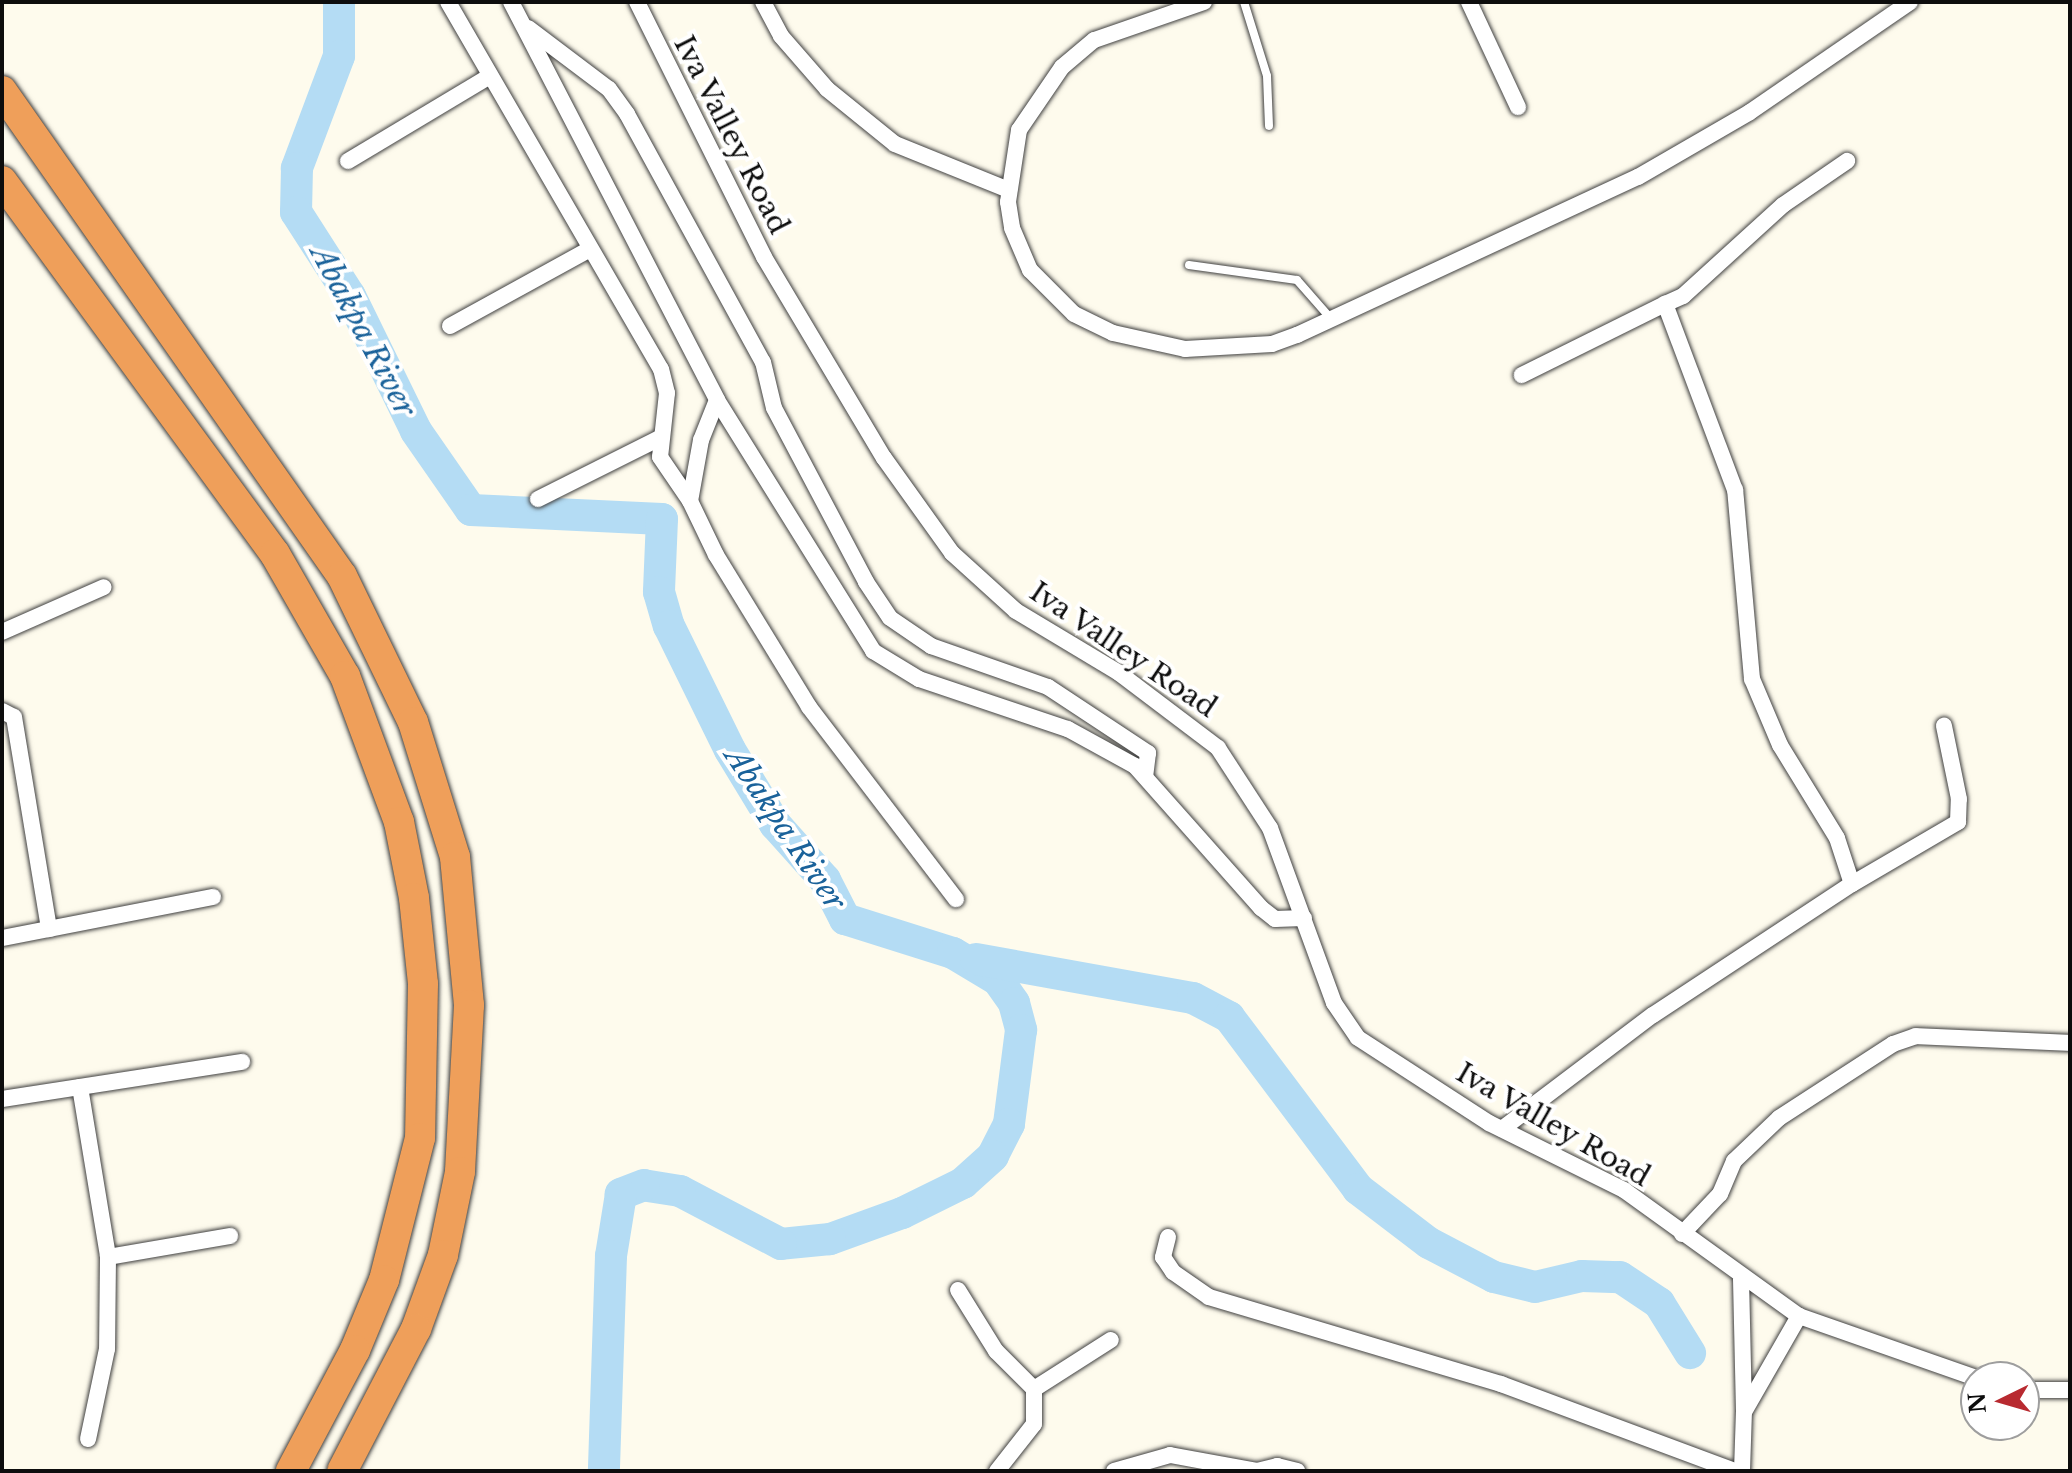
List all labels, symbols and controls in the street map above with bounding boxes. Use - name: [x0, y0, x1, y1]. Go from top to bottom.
- street label: Iva Valley Road: [666, 29, 796, 241]
- water label: Abakpa River: [303, 239, 423, 423]
- street label: Iva Valley Road: [1022, 574, 1224, 726]
- water label: Abakpa River: [717, 740, 853, 918]
- street label: Iva Valley Road: [1449, 1055, 1657, 1195]
- north arrow: [1960, 1361, 2040, 1441]
- text: N: [1963, 1391, 1992, 1414]

